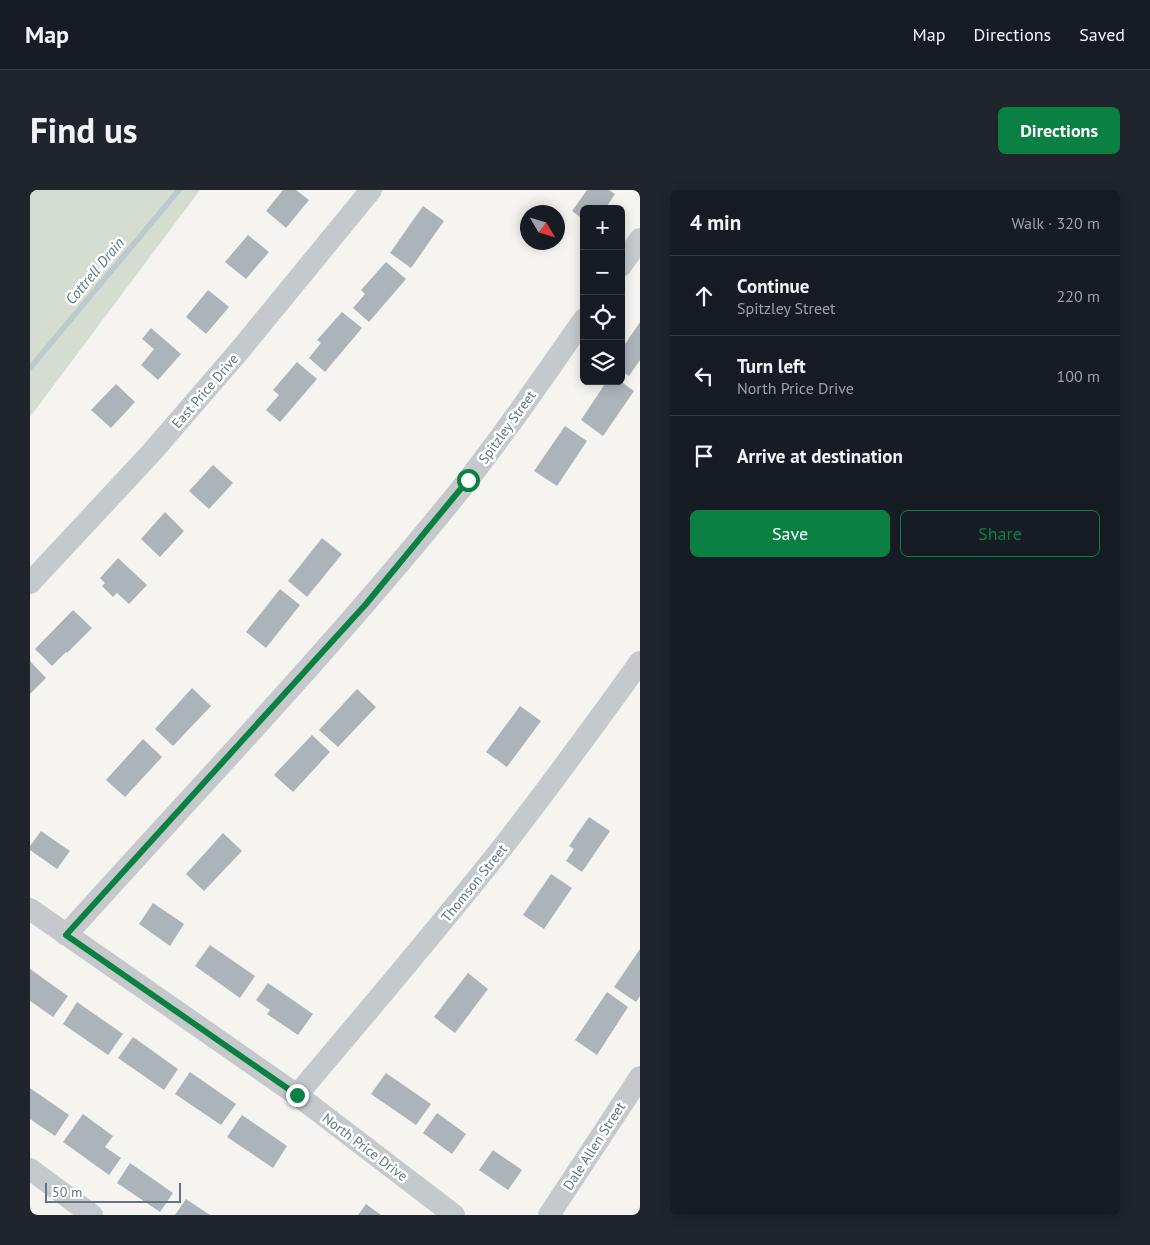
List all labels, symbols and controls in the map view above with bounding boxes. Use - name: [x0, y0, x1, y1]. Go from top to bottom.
- text: Map: [25, 19, 69, 50]
- text: Map: [913, 23, 945, 46]
- text: Directions: [973, 23, 1051, 46]
- text: Saved: [1079, 23, 1125, 46]
- text: Find us: [30, 107, 138, 153]
- button: Directions: [998, 107, 1120, 154]
- north arrow: [520, 205, 565, 250]
- map controls: [580, 205, 625, 385]
- button: +: [580, 205, 625, 250]
- text: 4 min: [690, 209, 741, 236]
- text: Walk · 320 m: [1011, 213, 1100, 233]
- water label: Cottrell Drain: [61, 233, 128, 308]
- button: −: [580, 250, 625, 295]
- text: Continue: [737, 274, 809, 298]
- icon: ahead: [690, 282, 718, 310]
- text: 220 m: [1057, 286, 1100, 306]
- button: locate: [580, 295, 625, 340]
- text: Spitzley Street: [737, 298, 835, 318]
- button: layers: [580, 340, 625, 385]
- street label: East Price Drive: [168, 350, 242, 432]
- text: Turn left: [737, 354, 806, 378]
- icon: left: [690, 362, 718, 390]
- text: 100 m: [1057, 366, 1100, 386]
- text: North Price Drive: [737, 378, 854, 398]
- street label: Spitzley Street: [474, 387, 540, 467]
- icon: arrive: [690, 442, 718, 470]
- text: Arrive at destination: [737, 444, 903, 468]
- route start: [457, 469, 480, 492]
- button: Save: [690, 510, 890, 557]
- button: Share: [900, 510, 1100, 557]
- street label: Thomson Street: [437, 840, 511, 926]
- route end: [286, 1084, 309, 1107]
- street label: Dale Allen Street: [559, 1098, 629, 1193]
- street label: North Price Drive: [319, 1109, 411, 1185]
- scale bar: [45, 1180, 181, 1203]
- text: 50 m: [52, 1183, 82, 1201]

